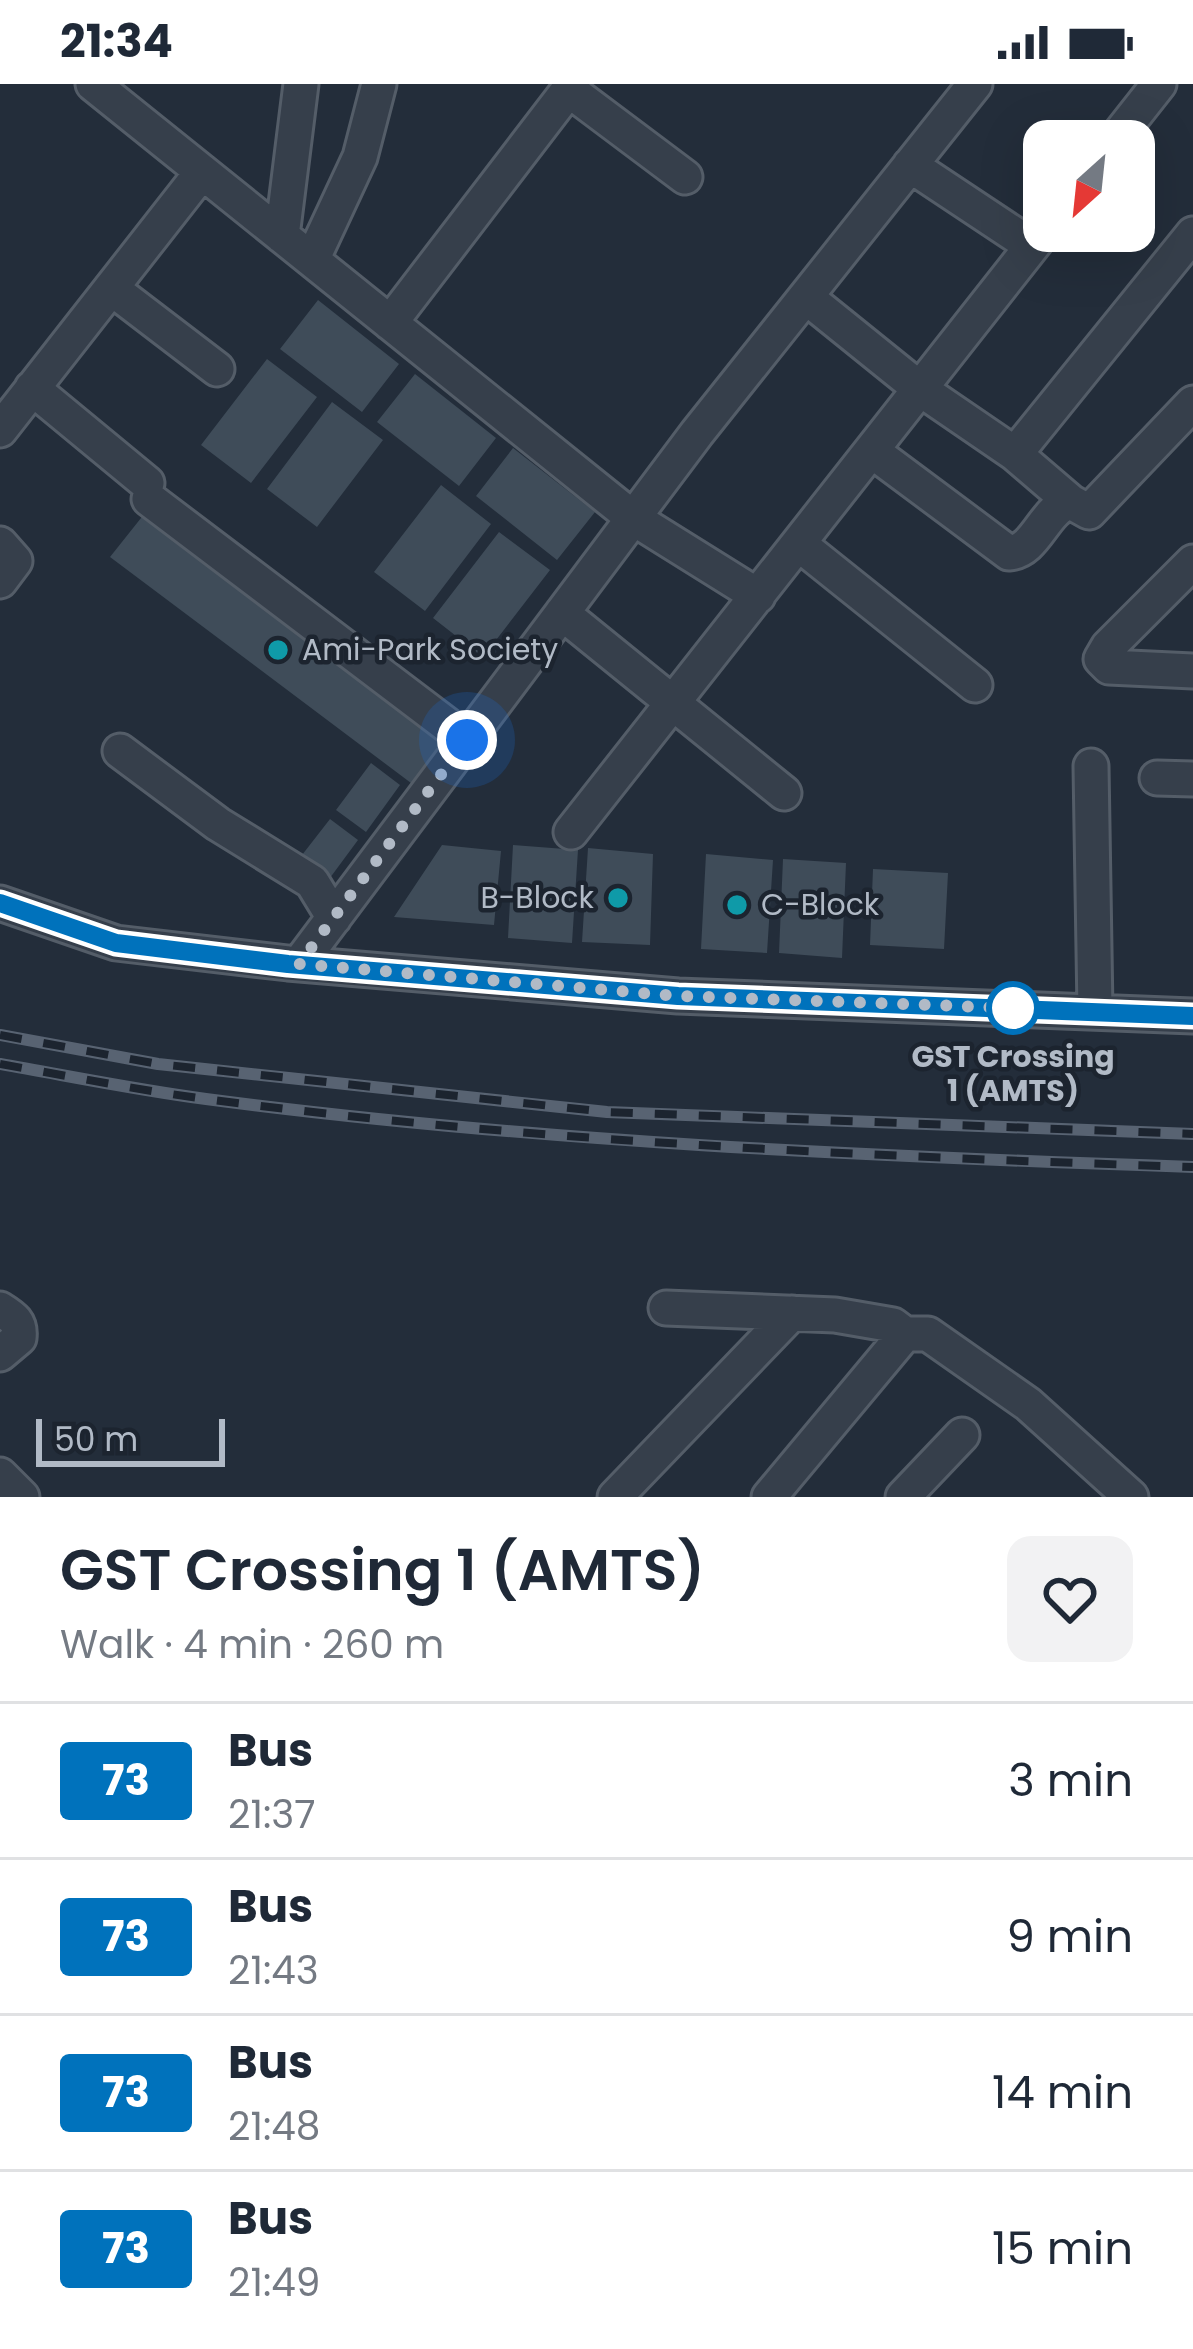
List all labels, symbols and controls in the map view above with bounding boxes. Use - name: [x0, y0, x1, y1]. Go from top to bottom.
- text: 21:34: [60, 10, 173, 73]
- north arrow: [1023, 120, 1155, 252]
- map controls: [1023, 120, 1155, 252]
- place label: Ami-Park Society: [302, 628, 558, 671]
- marker: Ami-Park Society: [265, 637, 291, 663]
- your location: [437, 710, 497, 770]
- place label: B-Block: [480, 876, 595, 919]
- place label: C-Block: [761, 883, 880, 926]
- marker: B-Block: [605, 885, 631, 911]
- marker: C-Block: [724, 892, 750, 918]
- marker: GST Crossing 1 (AMTS): [988, 983, 1038, 1033]
- place label: GST Crossing 1 (AMTS): [911, 1035, 1115, 1112]
- scale bar: [36, 1413, 225, 1466]
- text: 50 m: [54, 1416, 138, 1463]
- text: GST Crossing 1 (AMTS): [60, 1530, 705, 1610]
- button: heart: [1007, 1536, 1133, 1662]
- text: Walk · 4 min · 260 m: [60, 1617, 444, 1672]
- text: Bus: [228, 1719, 313, 1782]
- text: 3 min: [1008, 1749, 1133, 1812]
- text: 73: [102, 1751, 150, 1810]
- text: 21:37: [228, 1787, 315, 1842]
- text: Bus: [228, 1875, 313, 1938]
- text: 9 min: [1006, 1905, 1133, 1968]
- text: 73: [102, 1907, 150, 1966]
- text: 21:43: [228, 1943, 319, 1998]
- text: Bus: [228, 2031, 313, 2094]
- text: 14 min: [992, 2061, 1133, 2124]
- text: 73: [102, 2063, 150, 2122]
- text: 21:48: [228, 2099, 320, 2154]
- text: Bus: [228, 2187, 313, 2250]
- text: 15 min: [992, 2217, 1133, 2280]
- text: 73: [102, 2219, 150, 2278]
- text: 21:49: [228, 2255, 320, 2310]

